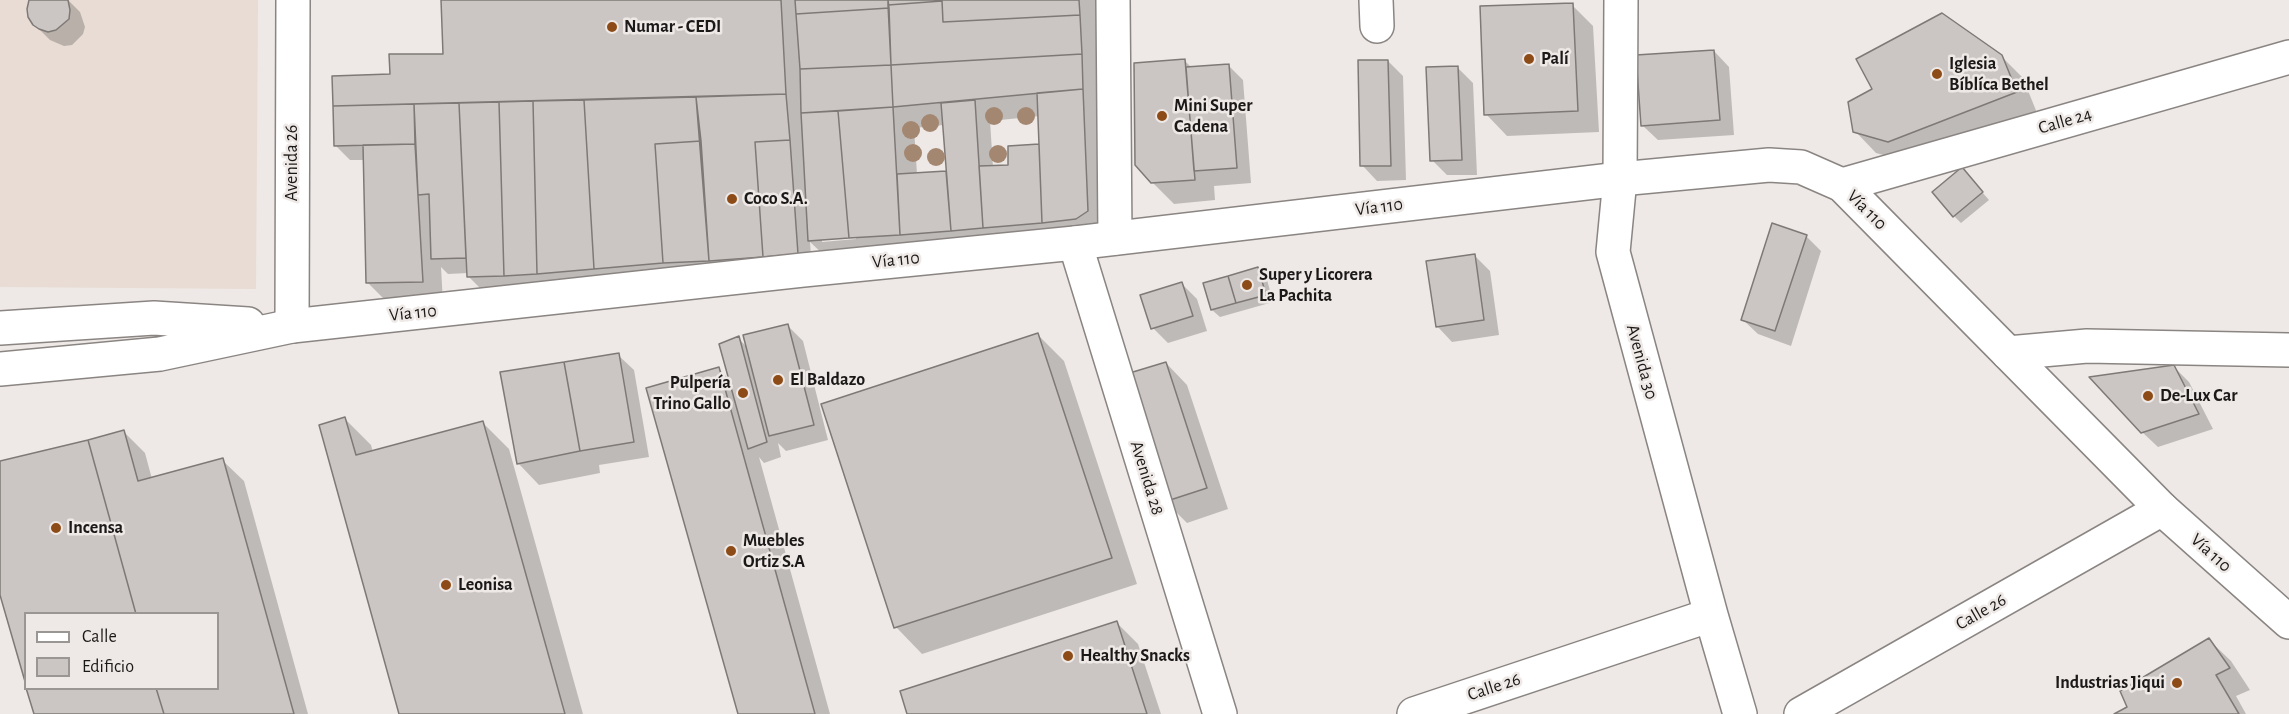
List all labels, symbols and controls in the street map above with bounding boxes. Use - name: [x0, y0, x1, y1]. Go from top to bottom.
- place label: Numar - CEDI: [624, 16, 721, 38]
- marker: Numar - CEDI: [605, 20, 619, 34]
- place label: Palí: [1541, 48, 1569, 70]
- marker: Palí: [1522, 52, 1536, 66]
- place label: Iglesia Bíblíca Bethel: [1949, 53, 2049, 96]
- marker: Iglesia Bíblíca Bethel: [1930, 67, 1944, 81]
- place label: Mini Super Cadena: [1174, 95, 1252, 138]
- street label: Calle 24: [2036, 103, 2094, 139]
- marker: Mini Super Cadena: [1155, 109, 1169, 123]
- street label: Avenida 26: [281, 125, 303, 201]
- street label: Vía 110: [1843, 186, 1891, 234]
- place label: Coco S.A.: [744, 188, 808, 210]
- marker: Coco S.A.: [725, 192, 739, 206]
- street label: Vía 110: [1354, 193, 1404, 221]
- street label: Vía 110: [871, 247, 921, 273]
- place label: Super y Licorera La Pachita: [1259, 264, 1373, 306]
- marker: Super y Licorera La Pachita: [1240, 278, 1254, 292]
- street label: Vía 110: [388, 300, 438, 326]
- street label: Avenida 30: [1622, 322, 1662, 402]
- place label: El Baldazo: [790, 369, 865, 391]
- place label: Pulpería Trino Gallo: [653, 372, 731, 415]
- marker: El Baldazo: [771, 373, 785, 387]
- place label: De-Lux Car: [2160, 385, 2237, 407]
- marker: Pulpería Trino Gallo: [736, 386, 750, 400]
- marker: De-Lux Car: [2141, 389, 2155, 403]
- street label: Avenida 28: [1125, 438, 1169, 518]
- place label: Incensa: [68, 517, 123, 539]
- marker: Incensa: [49, 521, 63, 535]
- street label: Vía 110: [2186, 529, 2236, 577]
- place label: Muebles Ortiz S.A: [743, 530, 805, 572]
- marker: Muebles Ortiz S.A: [724, 544, 738, 558]
- place label: Leonisa: [458, 574, 513, 596]
- marker: Leonisa: [439, 578, 453, 592]
- street label: Calle 26: [1952, 589, 2010, 635]
- legend: [24, 612, 219, 690]
- text: Calle: [82, 628, 117, 646]
- place label: Healthy Snacks: [1080, 645, 1190, 667]
- marker: Healthy Snacks: [1061, 649, 1075, 663]
- text: Edificio: [82, 658, 134, 676]
- street label: Calle 26: [1465, 668, 1523, 706]
- place label: Industrias Jiqui: [2055, 672, 2165, 694]
- marker: Industrias Jiqui: [2170, 676, 2184, 690]

